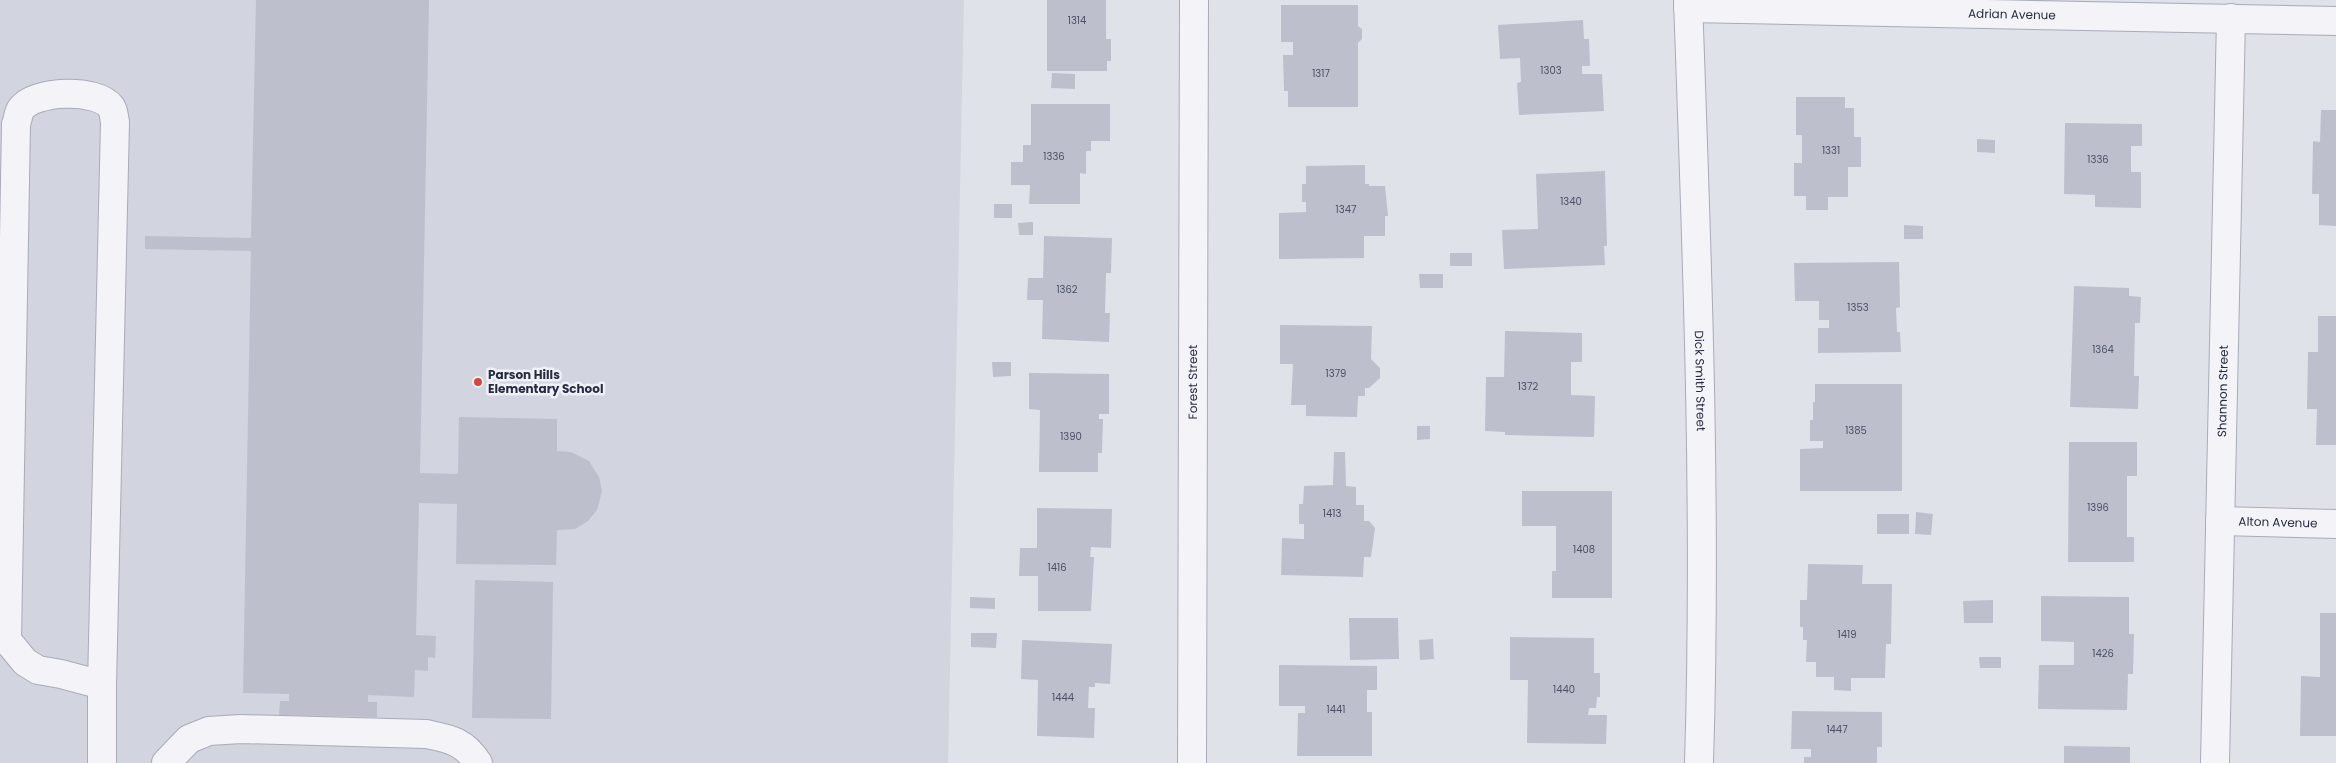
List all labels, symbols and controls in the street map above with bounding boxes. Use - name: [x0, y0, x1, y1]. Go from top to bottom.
- street label: Adrian Avenue: [1968, 5, 2056, 23]
- house number: 1314: [1068, 13, 1086, 28]
- house number: 1303: [1540, 63, 1562, 78]
- house number: 1317: [1312, 66, 1330, 81]
- house number: 1331: [1822, 143, 1840, 158]
- house number: 1336: [1043, 149, 1065, 164]
- house number: 1336: [2087, 152, 2109, 167]
- house number: 1340: [1560, 194, 1582, 209]
- house number: 1347: [1336, 202, 1357, 217]
- house number: 1362: [1056, 282, 1078, 297]
- house number: 1353: [1847, 300, 1869, 315]
- street label: Dick Smith Street: [1691, 330, 1710, 431]
- house number: 1364: [2092, 342, 2114, 357]
- street label: Forest Street: [1184, 345, 1201, 419]
- street label: Shannon Street: [2213, 345, 2232, 437]
- place label: Parson Hills Elementary School: [488, 366, 603, 397]
- house number: 1379: [1326, 366, 1346, 381]
- marker: Parson Hills Elementary School: [472, 376, 484, 388]
- house number: 1372: [1518, 379, 1538, 394]
- house number: 1385: [1845, 423, 1867, 438]
- house number: 1390: [1060, 429, 1082, 444]
- house number: 1396: [2087, 500, 2109, 515]
- house number: 1413: [1323, 506, 1341, 521]
- street label: Alton Avenue: [2238, 512, 2318, 532]
- house number: 1408: [1573, 542, 1595, 557]
- house number: 1416: [1047, 560, 1067, 575]
- house number: 1419: [1838, 627, 1857, 642]
- house number: 1426: [2092, 646, 2114, 661]
- house number: 1440: [1553, 682, 1575, 697]
- house number: 1444: [1052, 690, 1074, 705]
- house number: 1441: [1327, 702, 1345, 717]
- house number: 1447: [1826, 722, 1848, 737]

